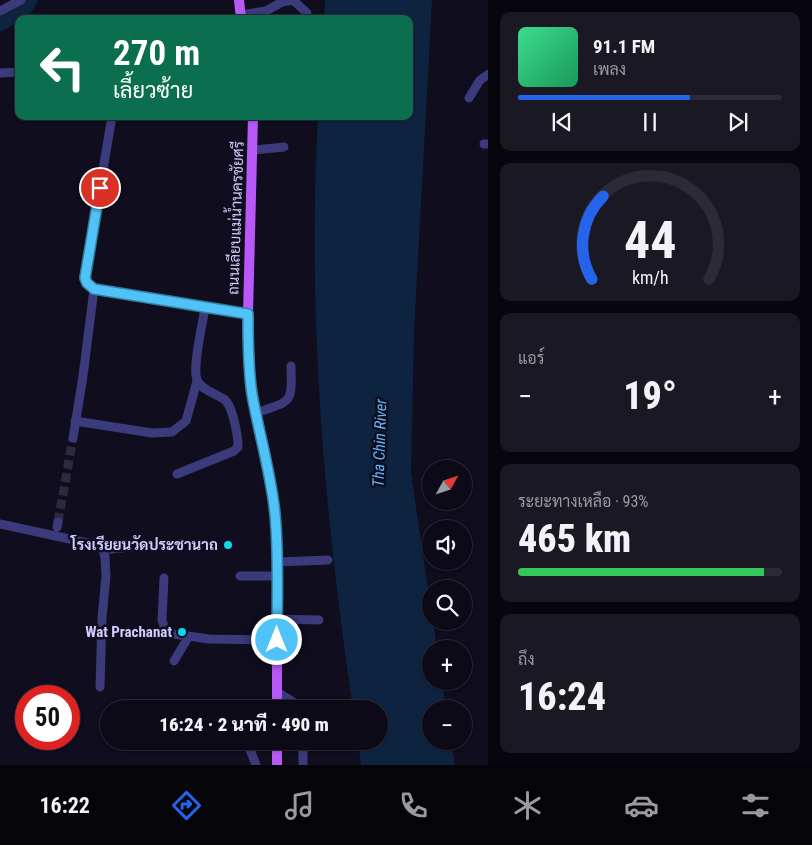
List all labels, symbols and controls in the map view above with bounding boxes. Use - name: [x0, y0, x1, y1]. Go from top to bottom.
- text: 270 m: [113, 33, 200, 74]
- icon: left: [30, 35, 95, 100]
- text: 91.1 FM: [593, 35, 655, 58]
- text: เพลง: [593, 60, 626, 79]
- text: เลี้ยวซ้าย: [113, 78, 193, 103]
- icon: previous: [548, 108, 576, 136]
- icon: pause: [636, 108, 664, 136]
- icon: next: [724, 108, 752, 136]
- street label: ถนนเลียบแม่น้ำนครชัยศรี: [220, 141, 248, 295]
- pin: [79, 167, 121, 209]
- icon: arrive: [86, 174, 114, 202]
- text: 44: [624, 210, 676, 271]
- text: km/h: [632, 267, 668, 288]
- text: แอร์: [518, 349, 544, 368]
- text: 19°: [623, 374, 677, 418]
- text: −: [518, 380, 532, 413]
- text: +: [768, 380, 782, 413]
- water label: Tha Chin River: [368, 397, 391, 487]
- north arrow: [422, 460, 472, 510]
- map controls: [422, 460, 472, 750]
- text: ระยะทางเหลือ · 93%: [518, 492, 649, 511]
- text: 465 km: [518, 517, 631, 561]
- button: sound: [422, 520, 472, 570]
- place label: โรงเรียยนวัดประชานาถ: [70, 534, 218, 554]
- marker: โรงเรียยนวัดประชานาถ: [222, 539, 234, 551]
- button: search: [422, 580, 472, 630]
- position arrow: [250, 613, 302, 665]
- place label: Wat Prachanat: [85, 623, 172, 641]
- marker: Wat Prachanat: [176, 626, 188, 638]
- button: +: [422, 640, 472, 690]
- text: ถึง: [518, 650, 535, 669]
- text: 16:24: [518, 675, 606, 719]
- speed limit sign: 50: [15, 685, 80, 750]
- button: −: [422, 700, 472, 750]
- text: 16:24 · 2 นาที · 490 m: [159, 713, 329, 736]
- icon: directions: [169, 788, 204, 823]
- icon: music: [282, 788, 317, 823]
- icon: phone: [396, 788, 431, 823]
- icon: climate: [510, 788, 545, 823]
- icon: car: [624, 788, 659, 823]
- icon: filters: [738, 788, 773, 823]
- text: 16:22: [39, 793, 90, 818]

